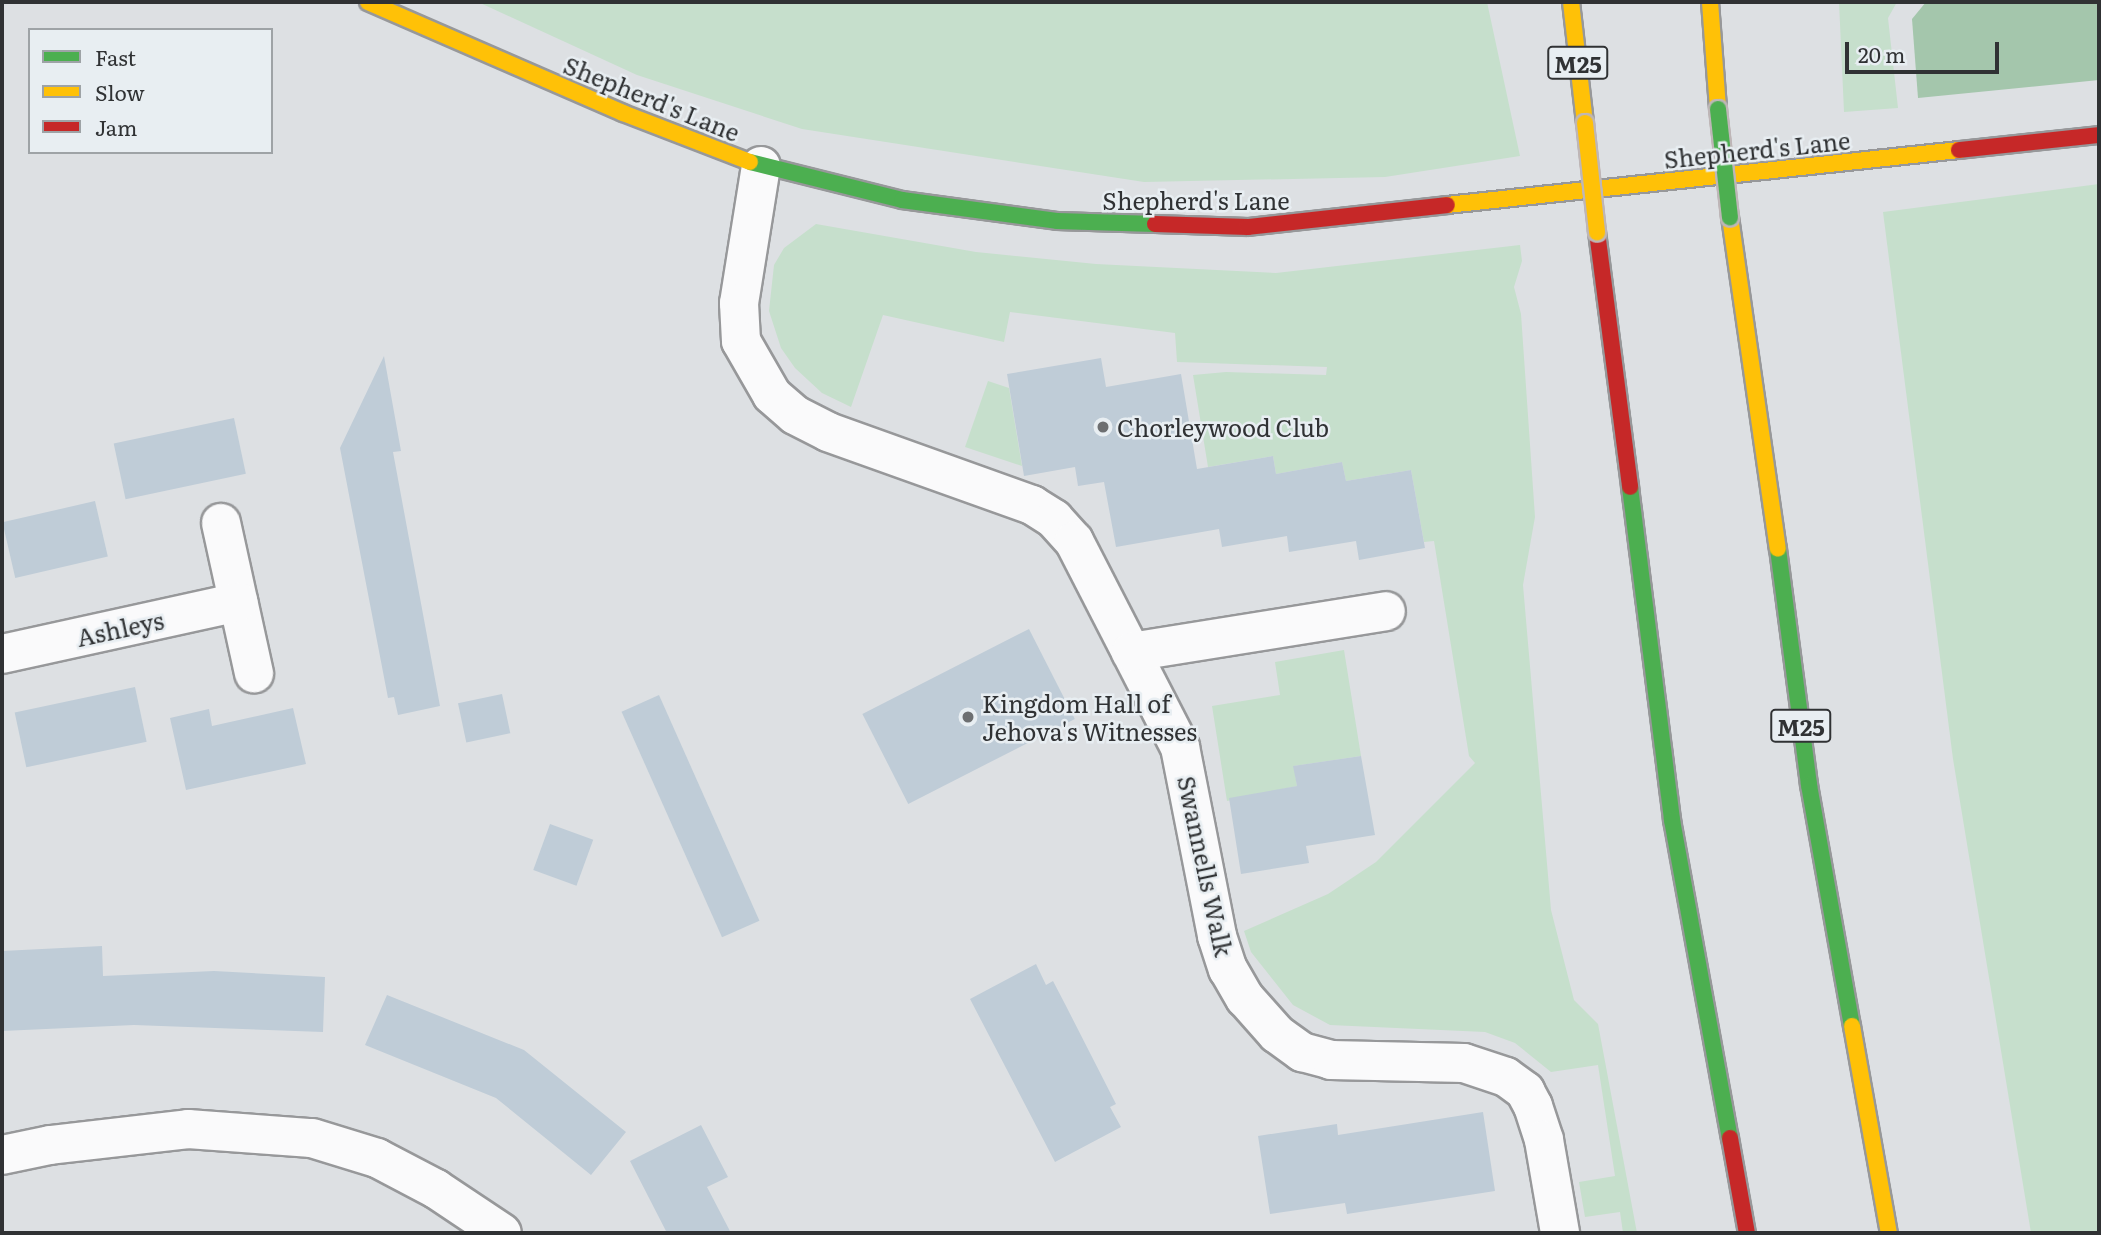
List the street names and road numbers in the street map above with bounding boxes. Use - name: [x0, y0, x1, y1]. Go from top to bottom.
- road number: M25: [1546, 44, 1610, 82]
- street label: Shepherd's Lane: [560, 50, 744, 146]
- street label: Shepherd's Lane: [1662, 125, 1852, 173]
- street label: Shepherd's Lane: [1102, 186, 1290, 214]
- street label: Ashleys: [74, 605, 166, 651]
- road number: M25: [1770, 706, 1832, 746]
- street label: Swannells Walk: [1173, 773, 1239, 959]

